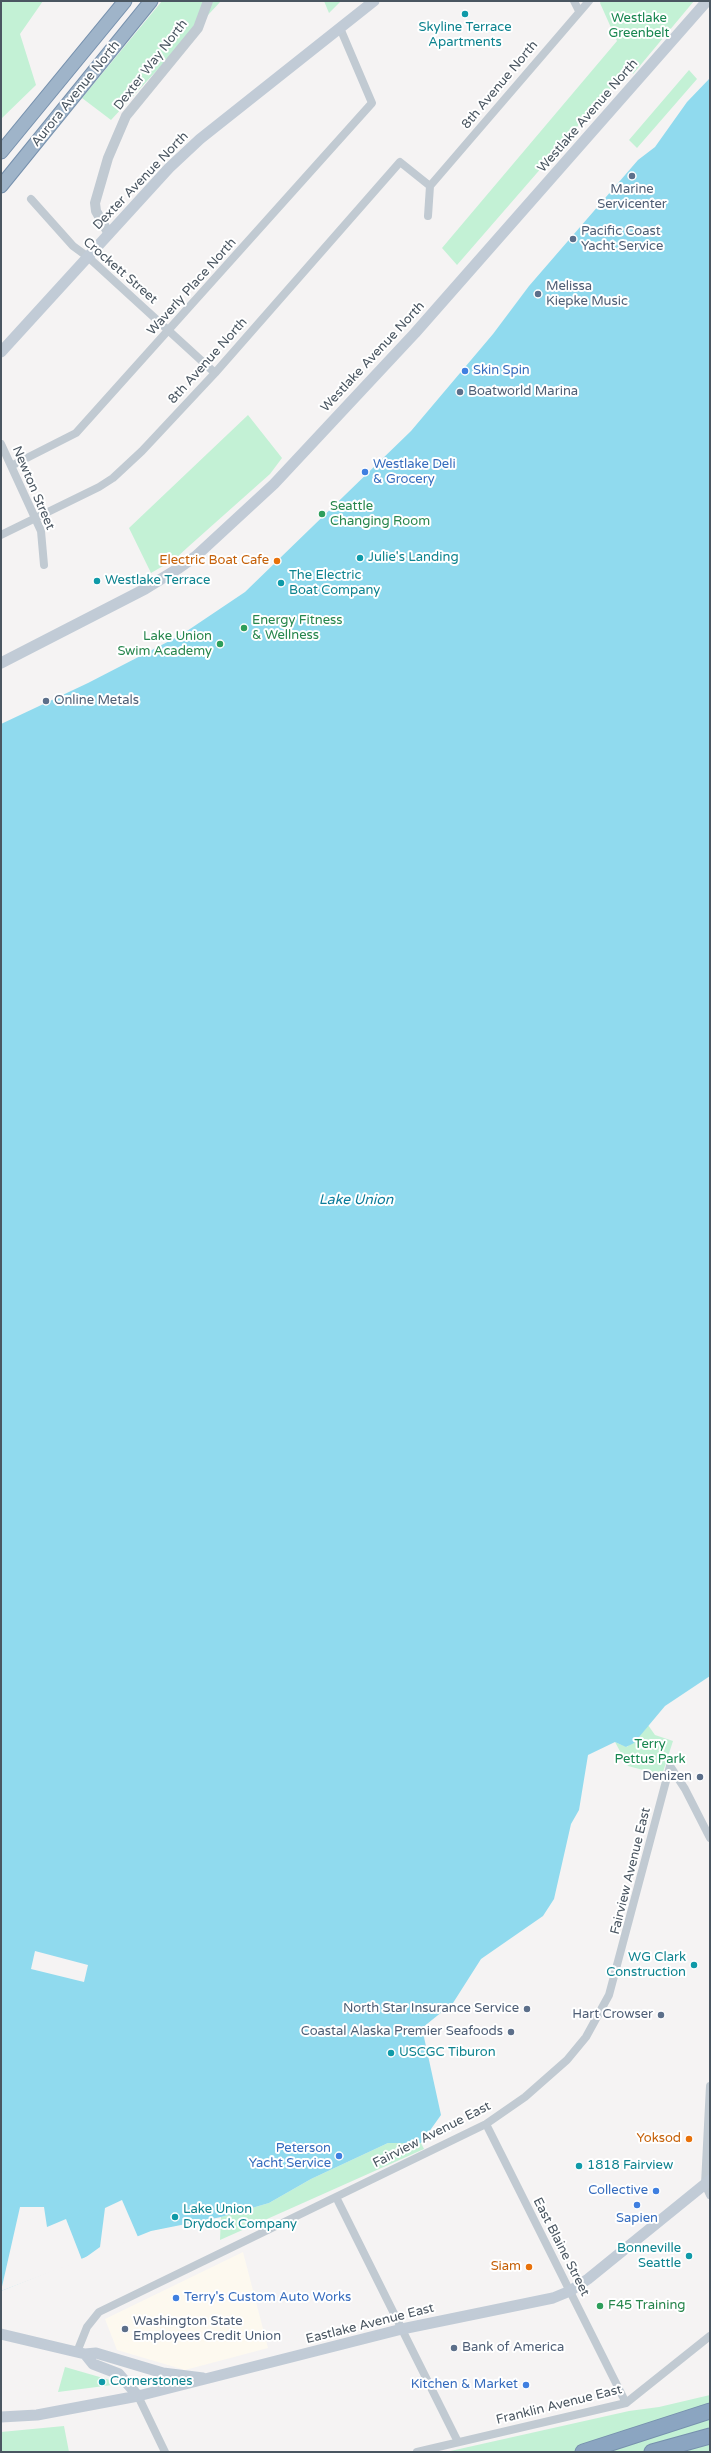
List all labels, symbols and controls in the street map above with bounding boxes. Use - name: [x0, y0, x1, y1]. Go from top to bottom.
- marker: Skyline Terrace Apartments: [460, 9, 470, 19]
- park label: Westlake Greenbelt: [608, 11, 670, 42]
- street label: Dexter Way North: [111, 17, 191, 113]
- place label: Skyline Terrace Apartments: [418, 20, 512, 51]
- street label: Aurora Avenue North: [28, 38, 124, 150]
- street label: 8th Avenue North: [459, 38, 541, 132]
- street label: Westlake Avenue North: [534, 56, 642, 176]
- street label: Dexter Avenue North: [90, 129, 192, 233]
- marker: Marine Servicenter: [627, 171, 637, 181]
- place label: Marine Servicenter: [597, 182, 667, 213]
- place label: Pacific Coast Yacht Service: [581, 224, 663, 255]
- street label: Crockett Street: [80, 234, 160, 308]
- marker: Pacific Coast Yacht Service: [568, 234, 578, 244]
- street label: Waverly Place North: [144, 235, 240, 339]
- place label: Melissa Kiepke Music: [546, 279, 628, 310]
- marker: Melissa Kiepke Music: [533, 289, 543, 299]
- street label: Westlake Avenue North: [318, 299, 428, 415]
- street label: 8th Avenue North: [165, 315, 251, 407]
- place label: Skin Spin: [473, 363, 530, 379]
- marker: Skin Spin: [460, 366, 470, 376]
- place label: Boatworld Marina: [468, 384, 578, 400]
- marker: Boatworld Marina: [455, 387, 465, 397]
- street label: Newton Street: [8, 444, 58, 532]
- place label: Westlake Deli & Grocery: [373, 457, 456, 488]
- marker: Westlake Deli & Grocery: [360, 467, 370, 477]
- place label: Seattle Changing Room: [330, 499, 430, 530]
- marker: Seattle Changing Room: [317, 509, 327, 519]
- place label: Julie's Landing: [368, 550, 459, 566]
- place label: Electric Boat Cafe: [159, 553, 269, 569]
- marker: Julie's Landing: [355, 553, 365, 563]
- marker: Electric Boat Cafe: [272, 556, 282, 566]
- place label: The Electric Boat Company: [289, 568, 380, 599]
- place label: Westlake Terrace: [105, 573, 210, 589]
- marker: Westlake Terrace: [92, 576, 102, 586]
- marker: The Electric Boat Company: [276, 578, 286, 588]
- place label: Energy Fitness & Wellness: [252, 613, 343, 644]
- marker: Energy Fitness & Wellness: [239, 623, 249, 633]
- place label: Lake Union Swim Academy: [117, 629, 212, 660]
- marker: Lake Union Swim Academy: [215, 639, 225, 649]
- place label: Online Metals: [54, 693, 139, 709]
- marker: Online Metals: [41, 696, 51, 706]
- water label: Lake Union: [319, 1192, 393, 1208]
- park label: Terry Pettus Park: [614, 1737, 686, 1768]
- place label: Denizen: [642, 1769, 692, 1785]
- marker: Denizen: [695, 1772, 705, 1782]
- street label: Fairview Avenue East: [608, 1806, 654, 1936]
- place label: WG Clark Construction: [606, 1950, 686, 1981]
- marker: WG Clark Construction: [689, 1960, 699, 1970]
- place label: North Star Insurance Service: [343, 2001, 519, 2017]
- marker: North Star Insurance Service: [522, 2004, 532, 2014]
- place label: Hart Crowser: [572, 2007, 653, 2023]
- marker: Hart Crowser: [656, 2010, 666, 2020]
- place label: Coastal Alaska Premier Seafoods: [301, 2024, 503, 2040]
- marker: Coastal Alaska Premier Seafoods: [506, 2027, 516, 2037]
- place label: USCGC Tiburon: [399, 2045, 496, 2061]
- marker: USCGC Tiburon: [386, 2048, 396, 2058]
- street label: Fairview Avenue East: [370, 2099, 494, 2171]
- place label: Yoksod: [636, 2131, 681, 2147]
- marker: Yoksod: [684, 2134, 694, 2144]
- place label: Peterson Yacht Service: [249, 2141, 331, 2172]
- marker: Peterson Yacht Service: [334, 2151, 344, 2161]
- place label: 1818 Fairview: [587, 2158, 673, 2174]
- marker: 1818 Fairview: [574, 2161, 584, 2171]
- place label: Collective: [588, 2183, 648, 2199]
- marker: Collective: [651, 2186, 661, 2196]
- street label: East Blaine Street: [529, 2195, 593, 2299]
- marker: Sapien: [632, 2200, 642, 2210]
- place label: Lake Union Drydock Company: [183, 2202, 297, 2233]
- place label: Sapien: [616, 2211, 658, 2227]
- marker: Lake Union Drydock Company: [170, 2212, 180, 2222]
- place label: Bonneville Seattle: [617, 2241, 681, 2272]
- marker: Bonneville Seattle: [684, 2251, 694, 2261]
- place label: Siam: [491, 2259, 521, 2275]
- marker: Siam: [524, 2262, 534, 2272]
- place label: Terry's Custom Auto Works: [184, 2290, 351, 2306]
- marker: Terry's Custom Auto Works: [171, 2293, 181, 2303]
- place label: F45 Training: [608, 2298, 686, 2314]
- street label: Eastlake Avenue East: [304, 2301, 436, 2347]
- marker: F45 Training: [595, 2301, 605, 2311]
- place label: Washington State Employees Credit Union: [133, 2314, 281, 2345]
- marker: Washington State Employees Credit Union: [120, 2324, 130, 2334]
- place label: Bank of America: [462, 2340, 564, 2356]
- marker: Bank of America: [449, 2343, 459, 2353]
- place label: Cornerstones: [110, 2374, 192, 2390]
- marker: Cornerstones: [97, 2377, 107, 2387]
- place label: Kitchen & Market: [411, 2377, 518, 2393]
- marker: Kitchen & Market: [521, 2380, 531, 2390]
- street label: Franklin Avenue East: [494, 2382, 624, 2428]

